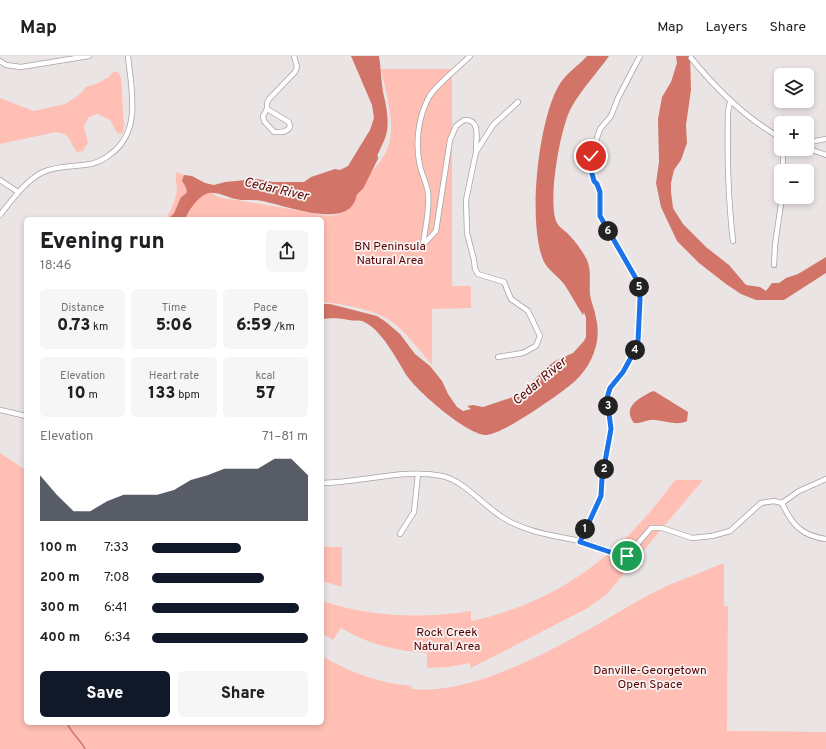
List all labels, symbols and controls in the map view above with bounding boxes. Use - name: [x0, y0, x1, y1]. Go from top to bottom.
- text: Map: [20, 16, 57, 40]
- text: Map: [657, 19, 683, 36]
- text: Layers: [705, 19, 747, 36]
- text: Share: [769, 19, 806, 36]
- map controls: [774, 68, 814, 204]
- button: layers: [774, 68, 814, 108]
- button: +: [774, 116, 814, 156]
- pin: [574, 139, 608, 173]
- icon: check: [580, 145, 602, 167]
- button: −: [774, 164, 814, 204]
- water label: Cedar River: [242, 175, 311, 205]
- pin: 6: [598, 221, 618, 241]
- text: 6: [605, 224, 611, 238]
- text: Evening run: [40, 229, 165, 256]
- button: share: [266, 230, 308, 272]
- park label: BN Peninsula Natural Area: [354, 239, 426, 269]
- text: 18:46: [40, 258, 72, 274]
- pin: 5: [629, 277, 649, 297]
- text: 5: [636, 280, 642, 294]
- text: Distance: [61, 301, 104, 315]
- text: Time: [162, 301, 186, 315]
- text: Pace: [253, 301, 277, 315]
- text: 0.73: [57, 315, 90, 337]
- text: 5:06: [156, 315, 192, 337]
- text: 6:59: [236, 315, 272, 337]
- text: km: [90, 320, 108, 334]
- text: /km: [272, 320, 295, 334]
- pin: 4: [625, 340, 645, 360]
- text: 4: [631, 343, 639, 357]
- water label: Cedar River: [510, 354, 571, 409]
- text: Elevation: [60, 369, 105, 383]
- text: Heart rate: [149, 369, 199, 383]
- text: kcal: [256, 369, 275, 383]
- text: 10: [68, 383, 86, 405]
- text: 133: [148, 383, 176, 405]
- text: 57: [256, 383, 275, 405]
- text: m: [86, 388, 98, 402]
- text: bpm: [176, 388, 200, 402]
- pin: 3: [598, 396, 618, 416]
- text: 3: [605, 399, 611, 413]
- text: Elevation: [40, 429, 93, 445]
- text: 71–81 m: [262, 429, 308, 445]
- pin: 2: [594, 459, 614, 479]
- text: 2: [601, 462, 607, 476]
- pin: 1: [575, 519, 595, 539]
- text: 1: [583, 522, 587, 536]
- pin: [610, 539, 644, 573]
- text: 100 m: [40, 540, 77, 556]
- text: 7:33: [104, 540, 129, 556]
- icon: arrive: [616, 545, 638, 567]
- text: 200 m: [40, 570, 80, 586]
- text: 7:08: [104, 570, 129, 586]
- text: 300 m: [40, 600, 79, 616]
- text: 6:41: [104, 600, 128, 616]
- park label: Rock Creek Natural Area: [414, 625, 480, 655]
- text: 400 m: [40, 630, 80, 646]
- text: 6:34: [104, 630, 131, 646]
- park label: Danville-Georgetown Open Space: [593, 663, 707, 693]
- button: Save: [40, 671, 170, 717]
- button: Share: [178, 671, 308, 717]

